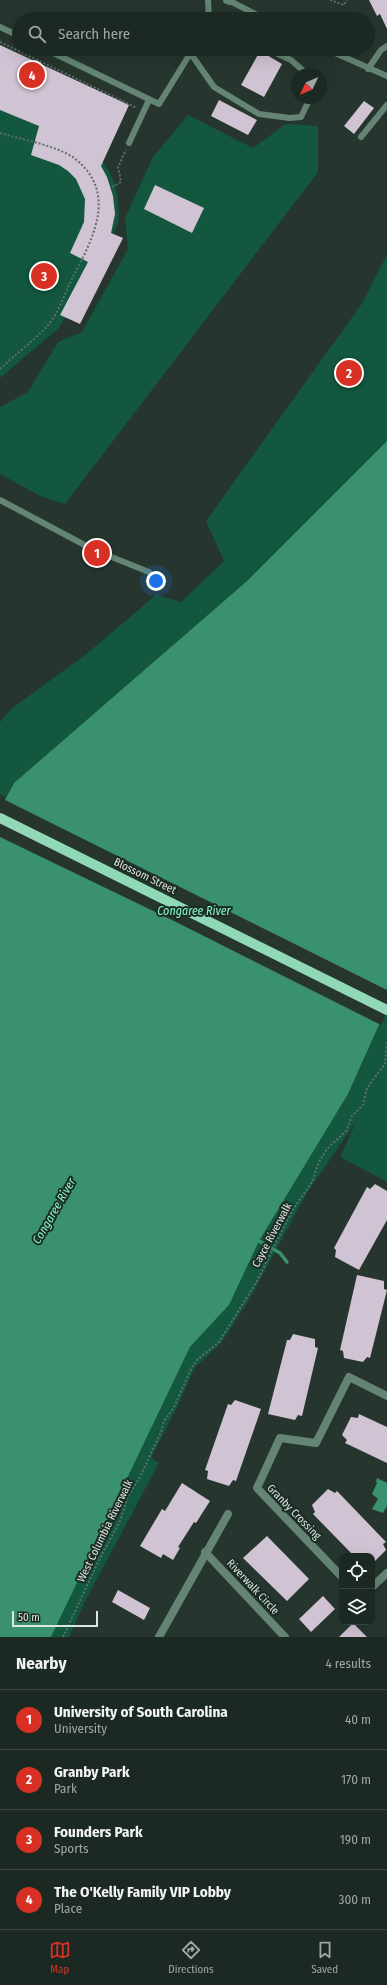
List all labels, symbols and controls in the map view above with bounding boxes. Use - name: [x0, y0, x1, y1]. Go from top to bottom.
- search box: [12, 12, 375, 56]
- icon: search: [26, 23, 48, 45]
- text: Search here: [58, 25, 130, 43]
- pin: 4: [19, 60, 45, 90]
- north arrow: [291, 68, 327, 104]
- pin: 3: [31, 261, 57, 291]
- pin: 2: [336, 358, 362, 388]
- pin: 1: [84, 538, 110, 568]
- your location: [146, 571, 166, 591]
- street label: Blossom Street: [112, 855, 179, 897]
- water label: Congaree River: [157, 904, 232, 918]
- water label: Congaree River: [30, 1175, 79, 1246]
- street label: Cayce Riverwalk: [250, 1200, 295, 1270]
- street label: West Columbia Riverwalk: [74, 1477, 136, 1584]
- street label: Granby Crossing: [264, 1482, 324, 1543]
- map controls: [339, 1553, 375, 1625]
- button: locate: [339, 1553, 375, 1589]
- street label: Riverwalk Circle: [224, 1557, 282, 1617]
- button: layers: [339, 1589, 375, 1625]
- scale bar: [12, 1609, 98, 1628]
- text: 50 m: [18, 1611, 40, 1624]
- text: Nearby: [16, 1653, 67, 1674]
- text: 4 results: [325, 1656, 371, 1671]
- text: University of South Carolina: [54, 1703, 228, 1721]
- text: 1: [26, 1712, 32, 1727]
- text: 40 m: [345, 1712, 371, 1727]
- text: University: [54, 1721, 107, 1736]
- text: Granby Park: [54, 1763, 130, 1781]
- text: 2: [26, 1772, 32, 1787]
- text: 170 m: [341, 1772, 371, 1787]
- text: Park: [54, 1781, 77, 1796]
- text: Founders Park: [54, 1823, 143, 1841]
- text: 3: [26, 1832, 32, 1847]
- text: 190 m: [340, 1832, 371, 1847]
- text: Sports: [54, 1841, 89, 1856]
- text: The O'Kelly Family VIP Lobby: [54, 1883, 231, 1901]
- text: 4: [26, 1892, 32, 1907]
- text: 300 m: [339, 1892, 371, 1907]
- text: Place: [54, 1901, 82, 1916]
- tab: Map: [49, 1939, 71, 1976]
- tab: Directions: [168, 1939, 214, 1976]
- tab: Saved: [311, 1939, 338, 1976]

